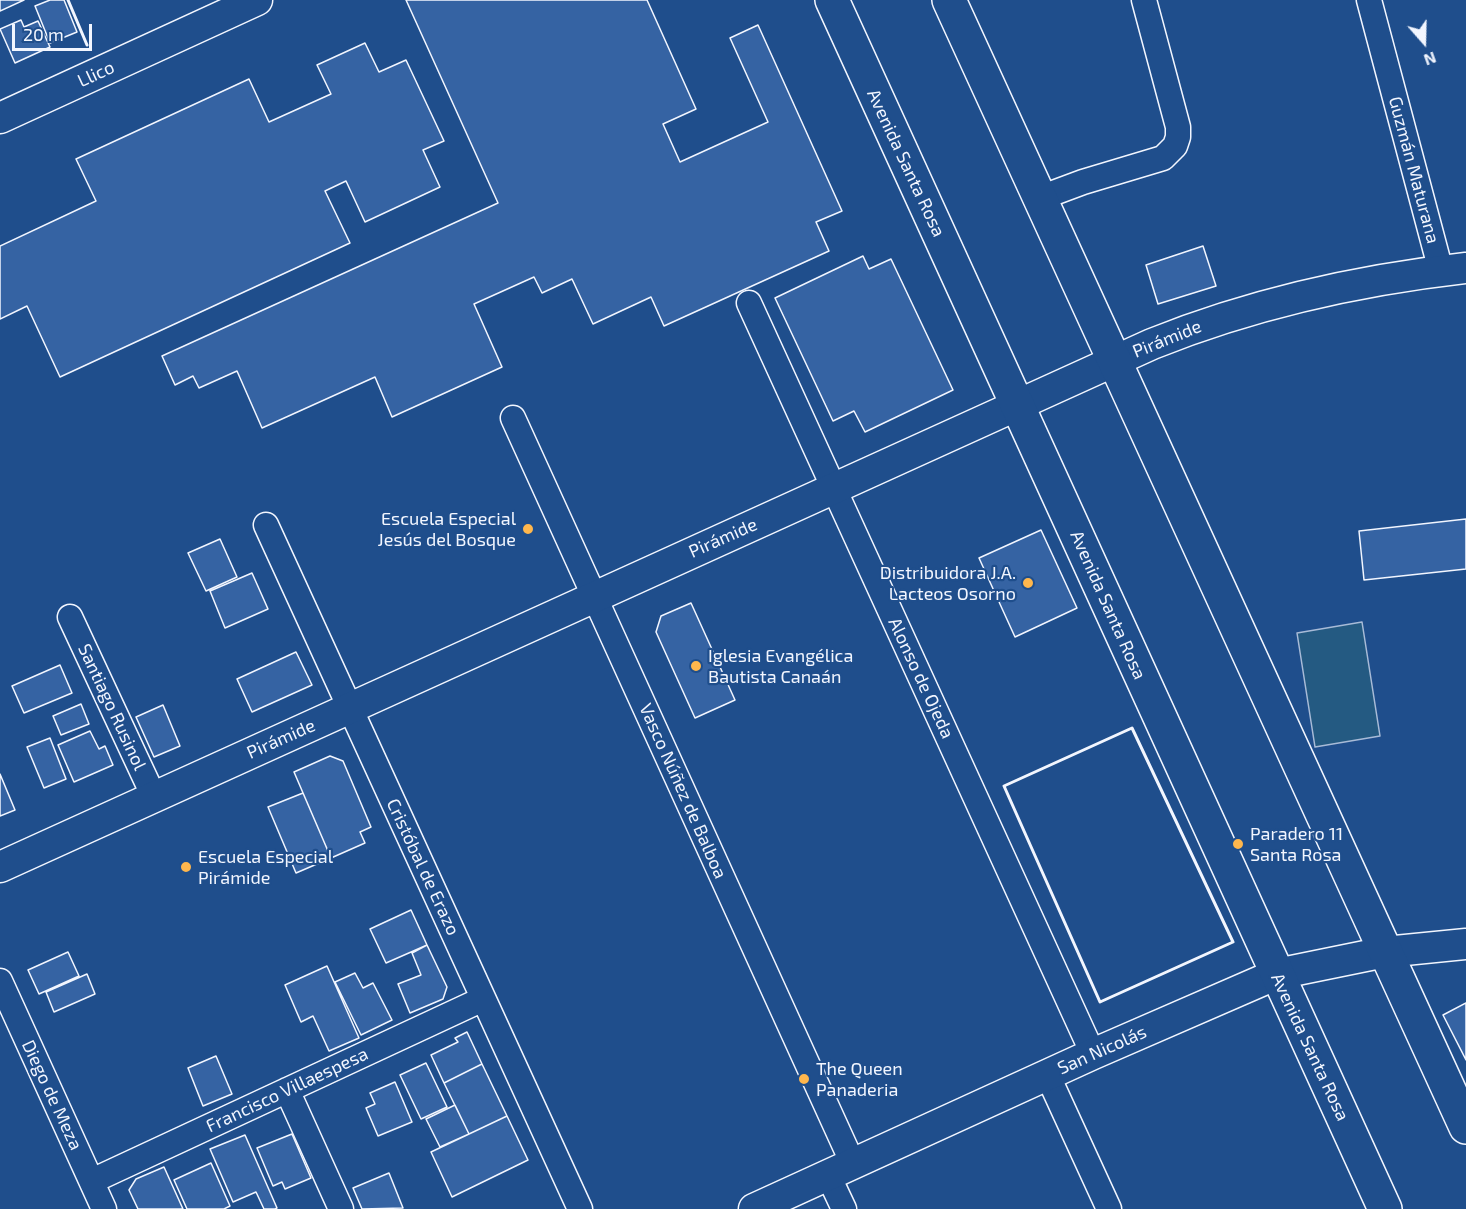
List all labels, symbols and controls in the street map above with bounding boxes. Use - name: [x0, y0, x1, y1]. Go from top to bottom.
- scale bar: [15, 12, 94, 50]
- north arrow: [1394, 12, 1454, 72]
- text: 20 m: [23, 23, 64, 45]
- text: N: [1422, 48, 1439, 70]
- street label: Llico: [74, 56, 118, 92]
- street label: Avenida Santa Rosa: [862, 86, 950, 240]
- street label: Guzmán Maturana: [1384, 94, 1444, 246]
- street label: Pirámide: [1129, 315, 1205, 363]
- place label: Escuela Especial Jesús del Bosque: [378, 508, 516, 550]
- street label: Pirámide: [686, 513, 760, 563]
- marker: Escuela Especial Jesús del Bosque: [521, 522, 535, 536]
- street label: Avenida Santa Rosa: [1065, 527, 1151, 683]
- place label: Distribuidora J.A. Lacteos Osorno: [880, 562, 1016, 604]
- marker: Distribuidora J.A. Lacteos Osorno: [1021, 576, 1035, 590]
- street label: Alonso de Ojeda: [884, 614, 958, 742]
- street label: Santiago Rusinol: [73, 640, 151, 774]
- place label: Iglesia Evangélica Bautista Canaán: [708, 645, 853, 688]
- marker: Iglesia Evangélica Bautista Canaán: [689, 659, 703, 673]
- street label: Vasco Núñez de Balboa: [635, 700, 731, 882]
- street label: Pirámide: [244, 714, 318, 764]
- street label: Cristóbal de Erazo: [382, 795, 464, 939]
- place label: Paradero 11 Santa Rosa: [1250, 823, 1343, 866]
- marker: Paradero 11 Santa Rosa: [1231, 837, 1245, 851]
- place label: Escuela Especial Pirámide: [198, 846, 333, 888]
- marker: Escuela Especial Pirámide: [179, 860, 193, 874]
- street label: Avenida Santa Rosa: [1266, 970, 1354, 1124]
- street label: San Nicolás: [1054, 1021, 1150, 1079]
- street label: Diego de Meza: [17, 1037, 87, 1153]
- street label: Francisco Villaespesa: [203, 1043, 371, 1137]
- place label: The Queen Panaderia: [816, 1058, 903, 1100]
- marker: The Queen Panaderia: [797, 1072, 811, 1086]

